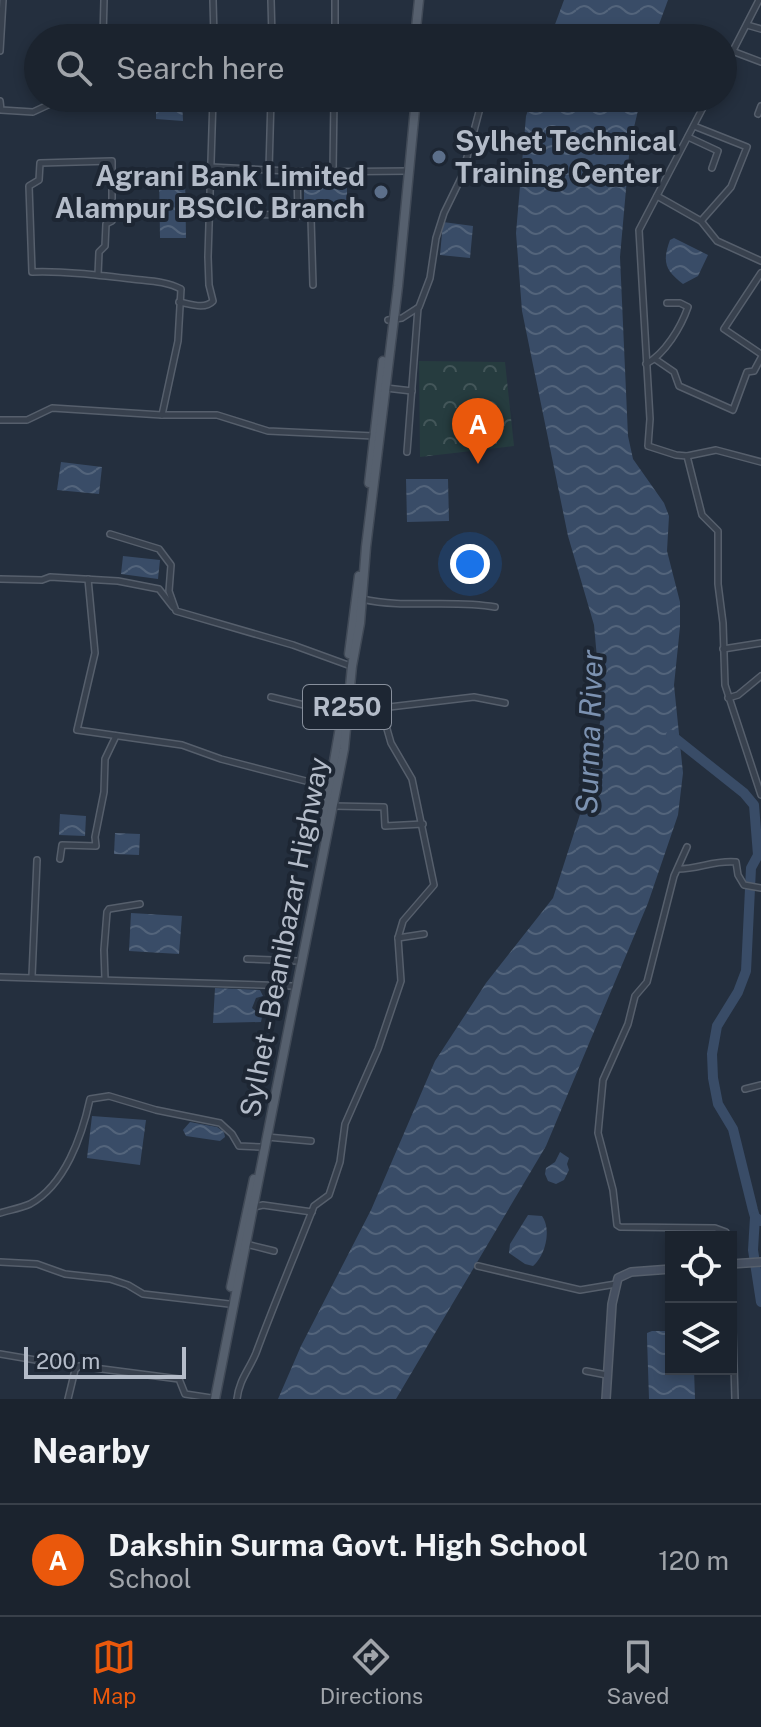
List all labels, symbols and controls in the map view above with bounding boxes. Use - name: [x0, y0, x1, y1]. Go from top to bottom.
- search box: [24, 24, 737, 112]
- icon: search: [52, 46, 96, 90]
- text: Search here: [116, 50, 284, 86]
- place label: Sylhet Technical Training Center: [455, 124, 677, 189]
- marker: Sylhet Technical Training Center: [430, 148, 448, 166]
- place label: Agrani Bank Limited Alampur BSCIC Branch: [55, 159, 365, 224]
- marker: Agrani Bank Limited Alampur BSCIC Branch: [372, 183, 390, 201]
- pin: A: [452, 398, 504, 464]
- your location: [450, 544, 490, 584]
- water label: Surma River: [568, 648, 610, 815]
- road number: R250: [303, 685, 391, 729]
- street label: Sylhet - Beanibazar Highway: [232, 754, 335, 1120]
- map controls: [665, 1231, 737, 1375]
- button: locate: [665, 1231, 737, 1303]
- button: layers: [665, 1303, 737, 1375]
- scale bar: [24, 1343, 186, 1379]
- text: 200 m: [36, 1348, 100, 1374]
- text: Nearby: [32, 1431, 150, 1471]
- text: Dakshin Surma Govt. High School: [108, 1527, 588, 1563]
- text: A: [49, 1545, 67, 1576]
- text: 120 m: [658, 1545, 729, 1576]
- text: School: [108, 1563, 192, 1594]
- tab: Map: [92, 1635, 136, 1709]
- tab: Directions: [320, 1635, 423, 1709]
- tab: Saved: [606, 1635, 669, 1709]

